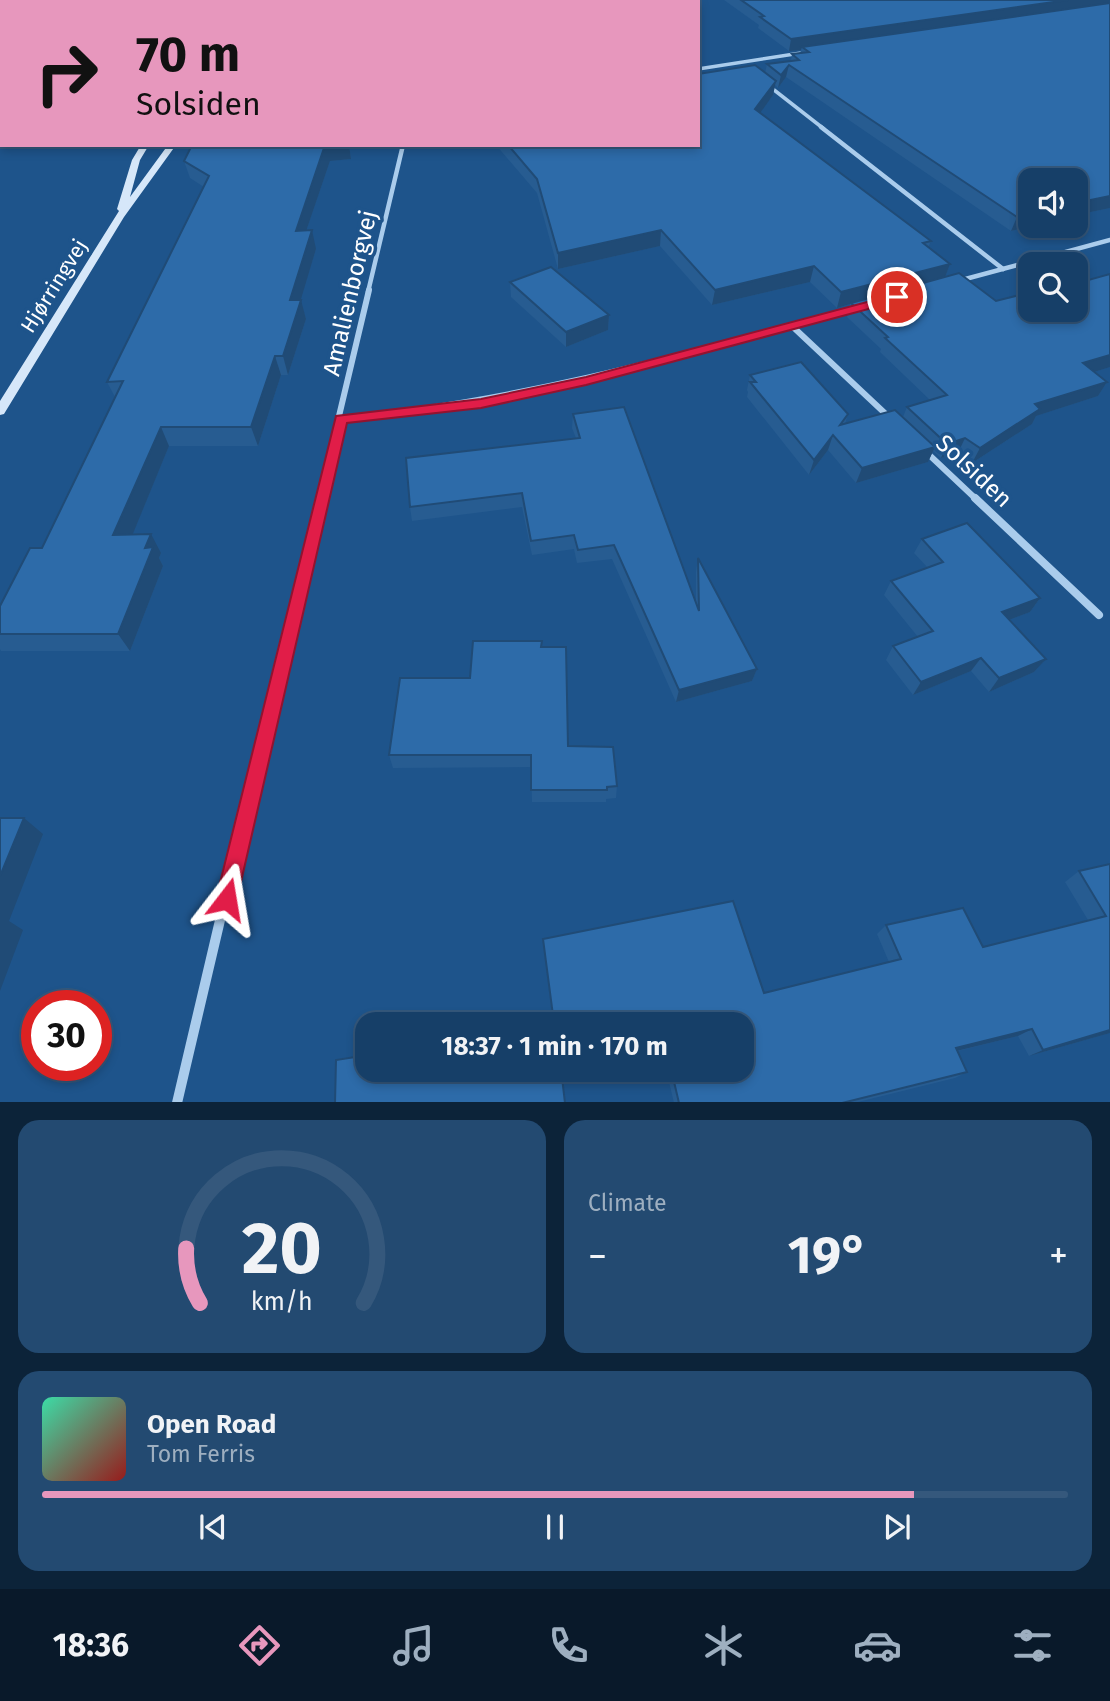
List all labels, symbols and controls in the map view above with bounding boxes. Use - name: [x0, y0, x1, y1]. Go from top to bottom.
- text: 70 m: [136, 25, 240, 84]
- icon: right: [21, 28, 112, 119]
- text: Solsiden: [136, 85, 261, 123]
- map controls: [1018, 168, 1088, 322]
- button: sound: [1018, 168, 1088, 238]
- street label: Amalienborgvej: [317, 207, 383, 379]
- street label: Hjørringvej: [15, 234, 93, 338]
- button: search: [1018, 252, 1088, 322]
- pin: [867, 267, 927, 327]
- icon: arrive: [878, 278, 916, 316]
- street label: Solsiden: [930, 429, 1018, 513]
- position arrow: [190, 862, 264, 936]
- speed limit sign: 30: [21, 990, 112, 1081]
- text: 18:37 · 1 min · 170 m: [441, 1031, 668, 1062]
- text: Climate: [588, 1189, 667, 1217]
- text: 20: [242, 1205, 322, 1292]
- text: 19°: [788, 1224, 868, 1287]
- text: −: [588, 1233, 607, 1279]
- text: +: [1049, 1233, 1068, 1279]
- text: km/h: [251, 1286, 313, 1316]
- text: Open Road: [147, 1409, 276, 1440]
- text: Tom Ferris: [147, 1440, 255, 1468]
- icon: previous: [194, 1508, 232, 1546]
- icon: pause: [536, 1508, 574, 1546]
- icon: next: [878, 1508, 916, 1546]
- icon: directions: [235, 1621, 284, 1670]
- icon: music: [389, 1621, 438, 1670]
- icon: phone: [544, 1621, 593, 1670]
- icon: climate: [699, 1621, 748, 1670]
- icon: car: [853, 1621, 902, 1670]
- icon: filters: [1008, 1621, 1057, 1670]
- text: 18:36: [53, 1626, 129, 1664]

